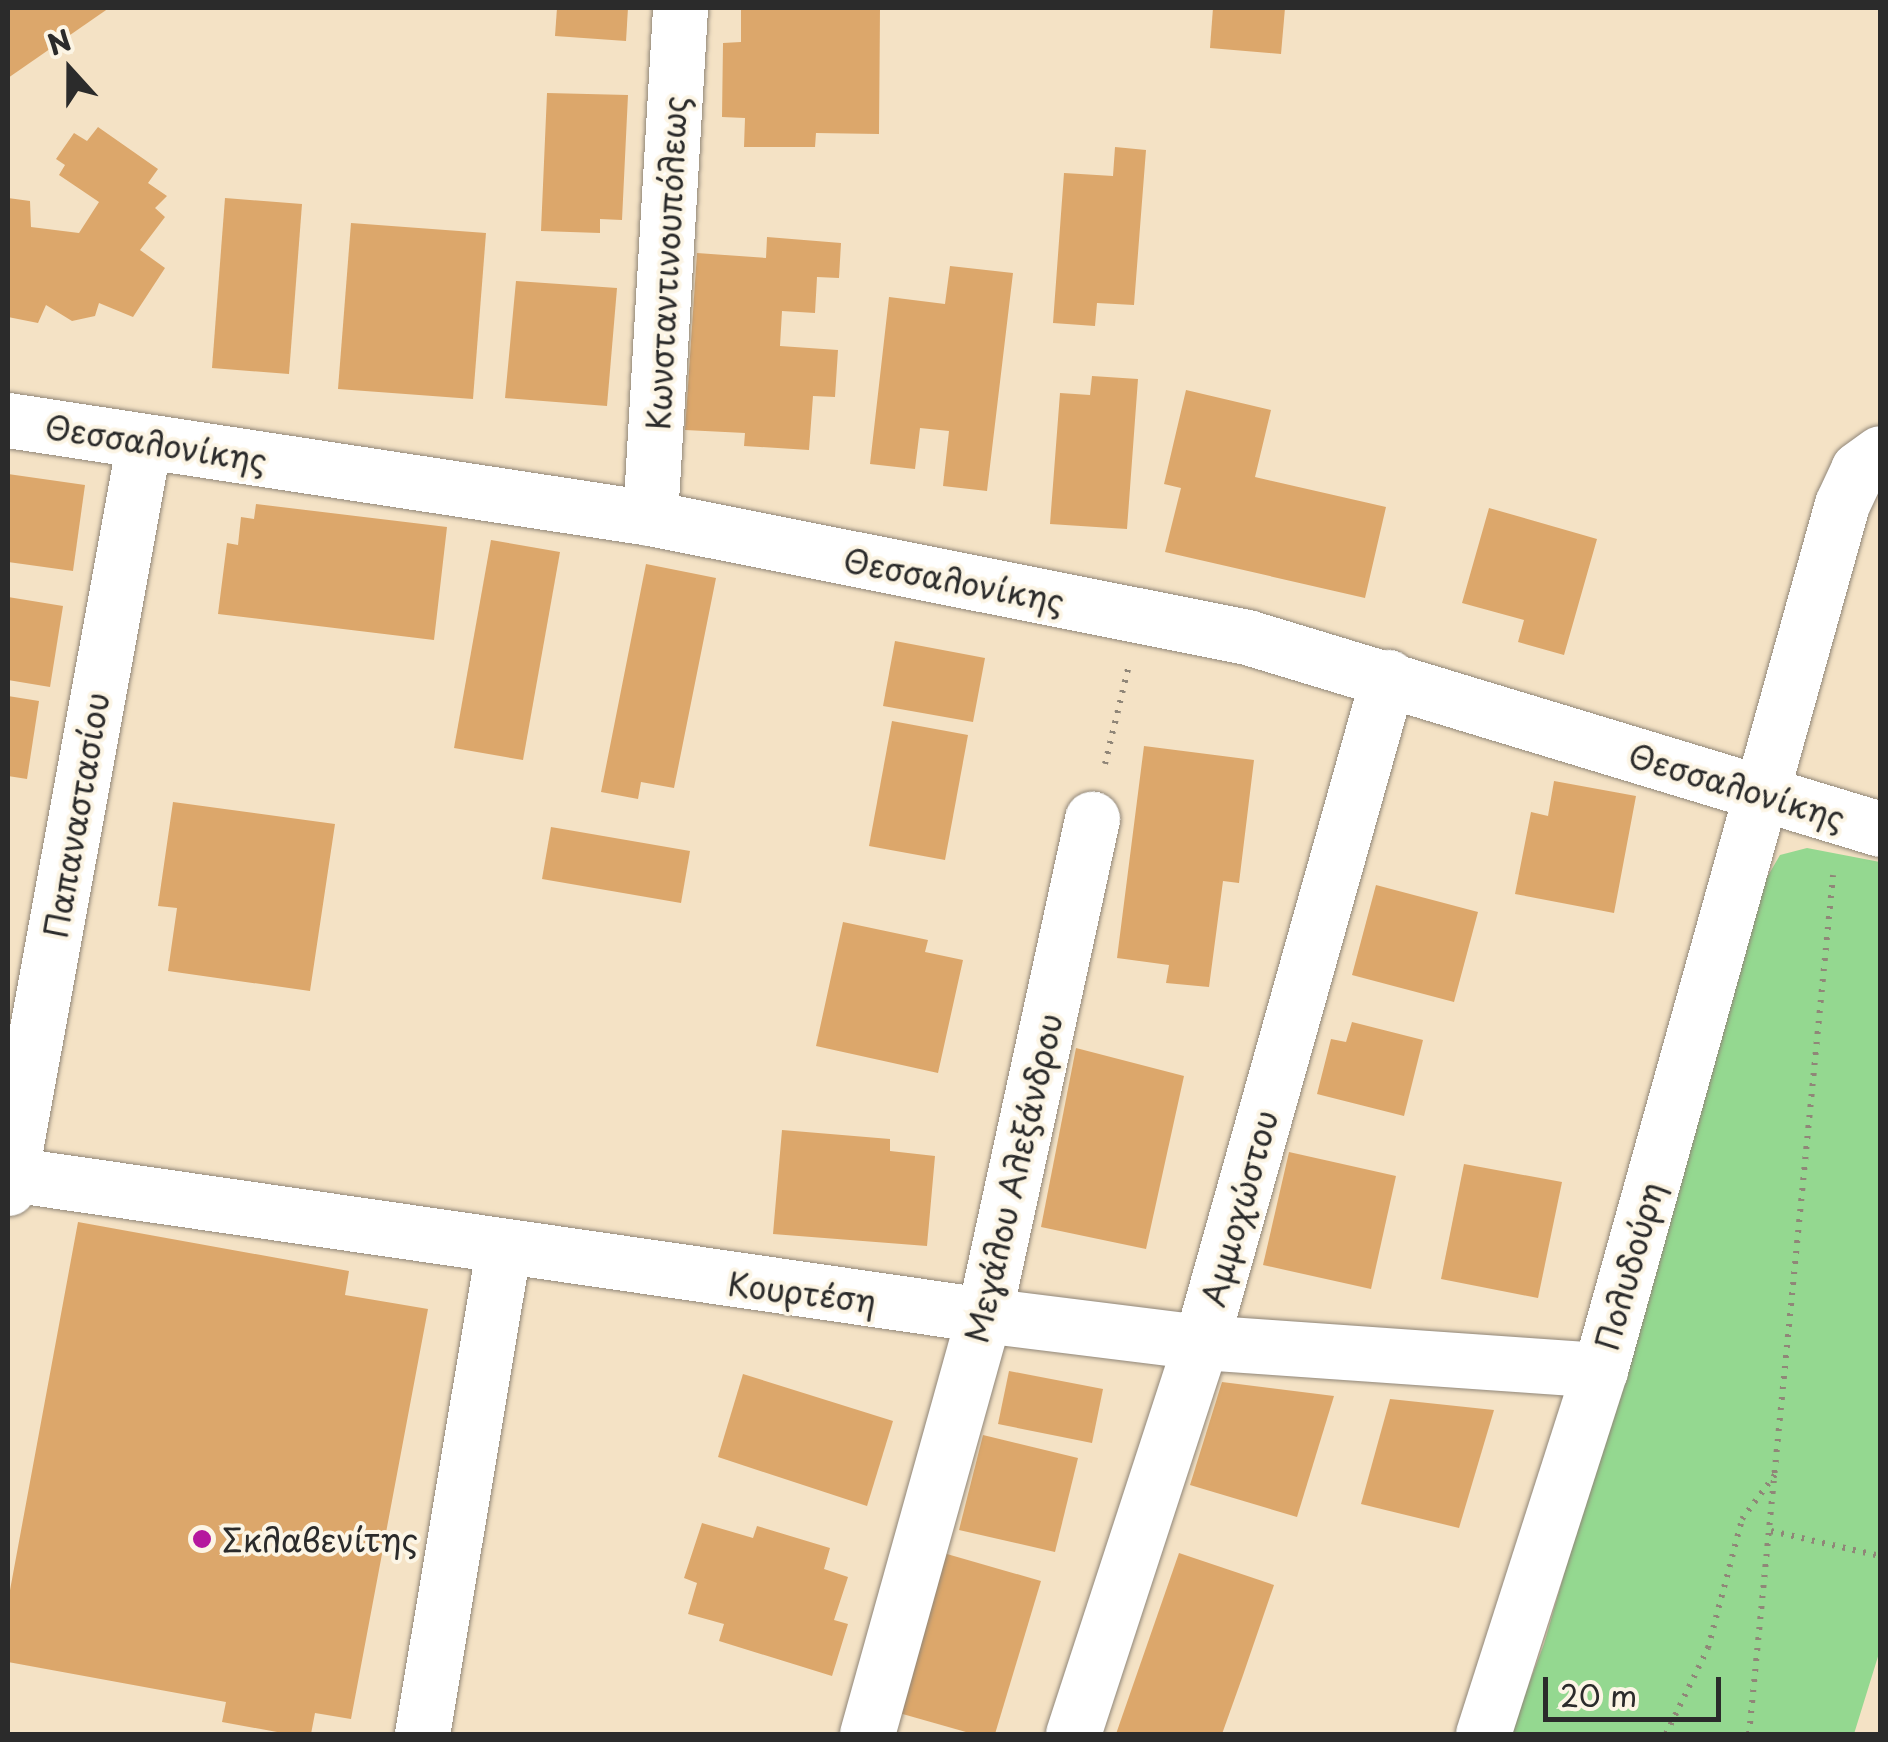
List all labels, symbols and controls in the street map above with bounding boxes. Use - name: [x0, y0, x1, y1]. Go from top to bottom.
- text: N: [41, 17, 77, 66]
- north arrow: [20, 20, 120, 120]
- street label: Κωνσταντινουπόλεως: [638, 95, 694, 431]
- street label: Θεσσαλονίκης: [42, 407, 270, 479]
- street label: Θεσσαλονίκης: [840, 540, 1068, 620]
- street label: Παπαναστασίου: [36, 689, 116, 941]
- street label: Θεσσαλονίκης: [1624, 735, 1850, 837]
- street label: Μεγάλου Αλεξάνδρου: [956, 1009, 1070, 1347]
- street label: Αμμοχώστου: [1193, 1106, 1285, 1310]
- street label: Πολυδούρη: [1587, 1178, 1671, 1354]
- street label: Κουρτέση: [726, 1264, 878, 1320]
- place label: Σκλαβενίτης: [222, 1520, 418, 1558]
- marker: Σκλαβενίτης: [191, 1528, 213, 1550]
- scale bar: [1548, 1657, 1726, 1719]
- text: 20 m: [1560, 1672, 1637, 1717]

